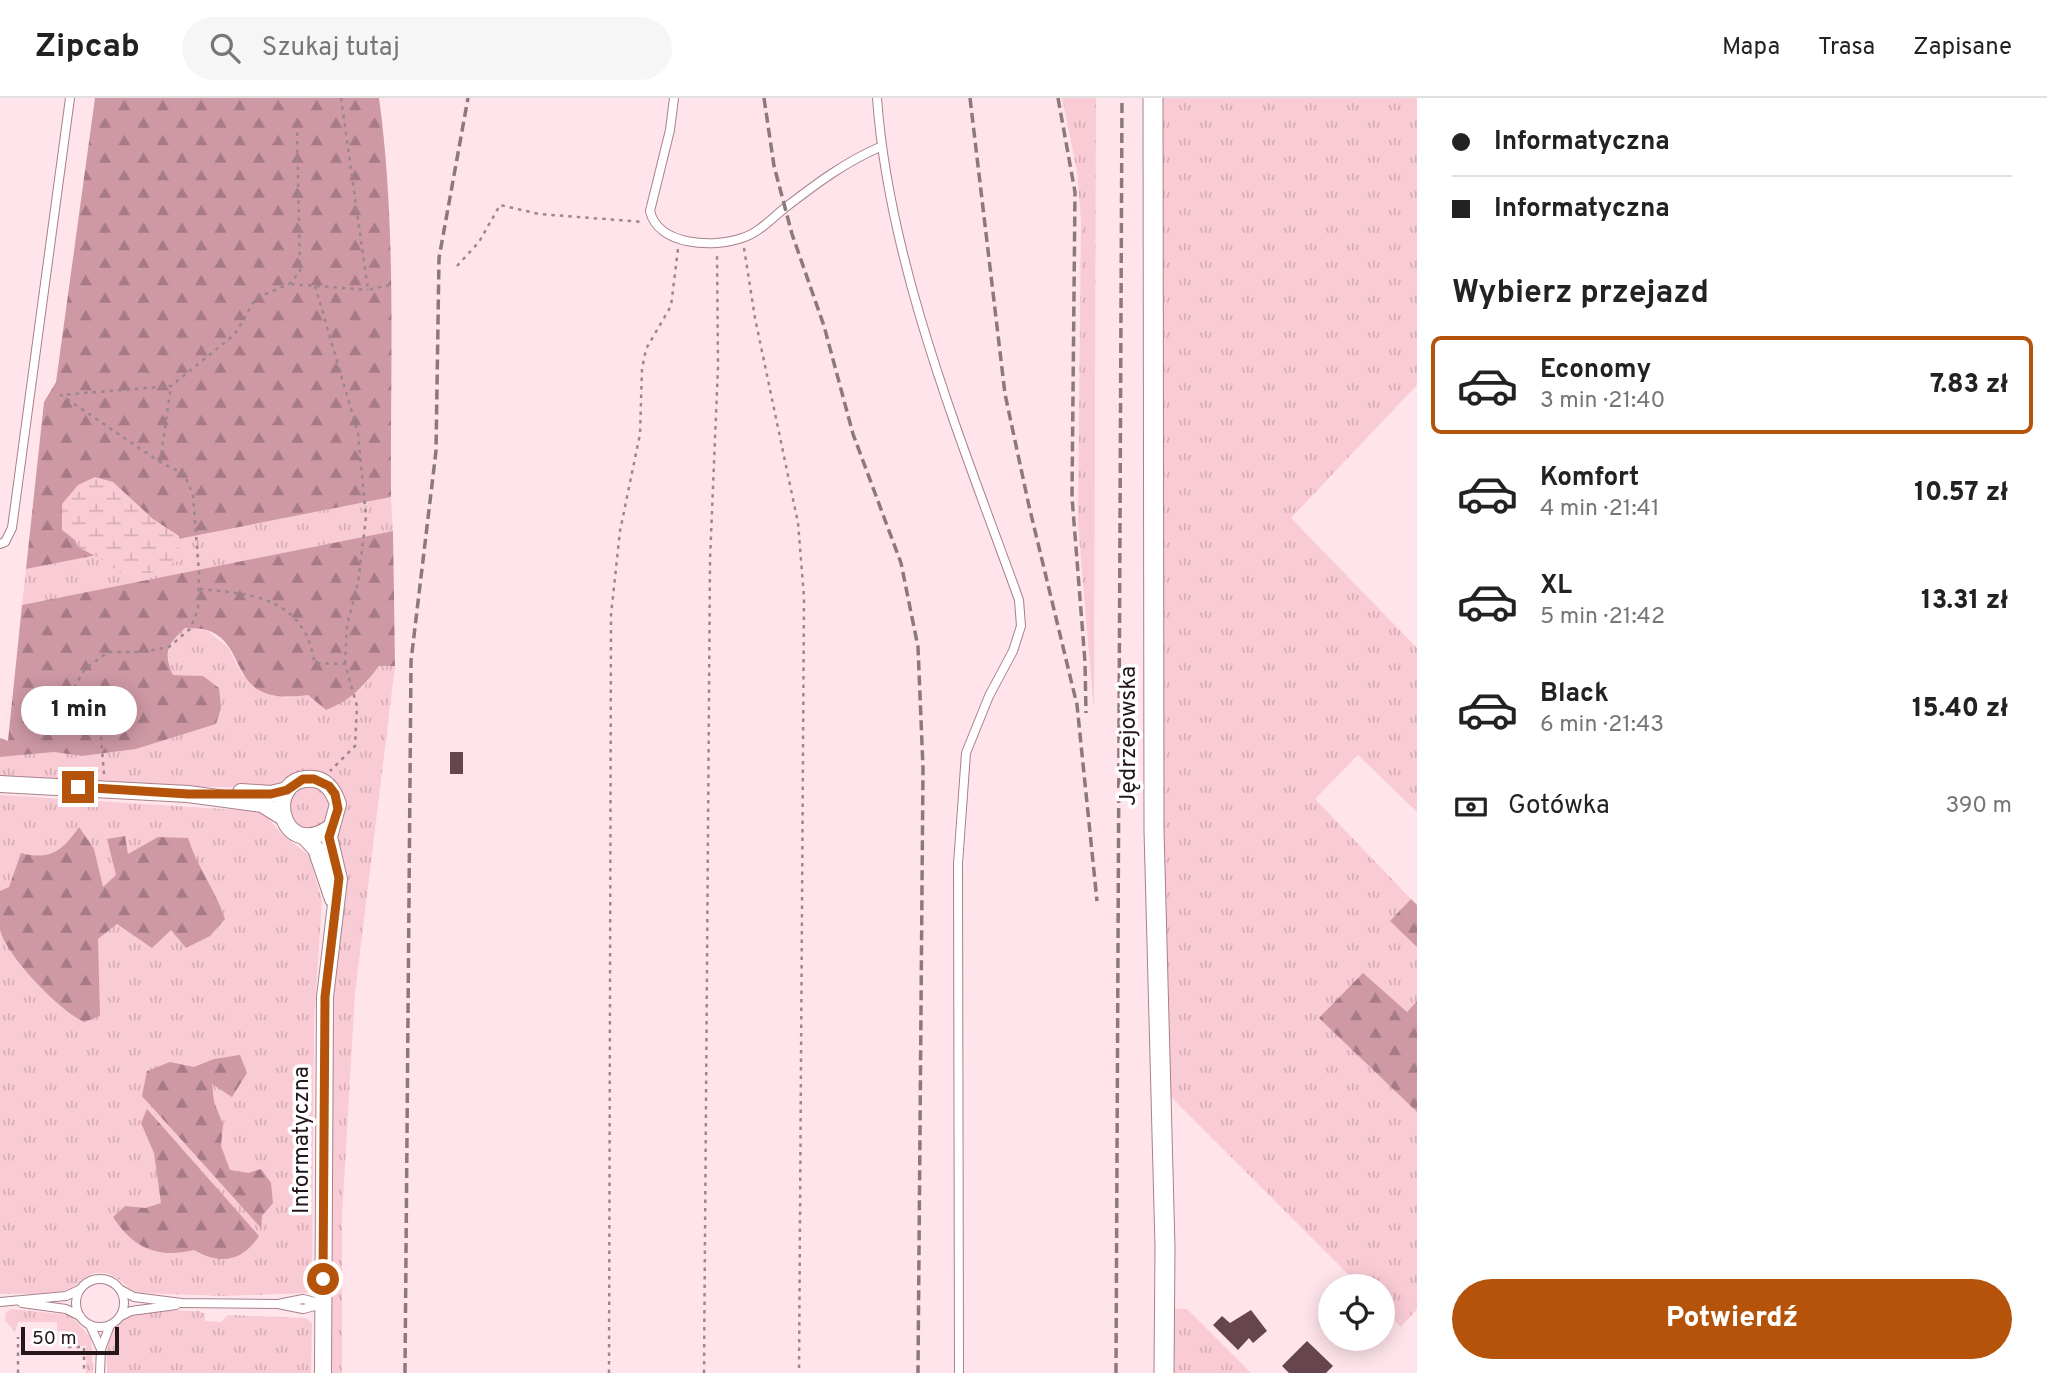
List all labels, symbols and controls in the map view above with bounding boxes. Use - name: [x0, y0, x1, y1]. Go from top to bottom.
- search box: [182, 17, 672, 80]
- text: Zipcab: [35, 27, 140, 69]
- icon: search: [206, 29, 244, 67]
- text: Szukaj tutaj: [262, 32, 400, 65]
- text: Mapa: [1722, 33, 1780, 63]
- text: Trasa: [1818, 33, 1875, 63]
- text: Zapisane: [1913, 33, 2012, 63]
- text: Informatyczna: [1494, 126, 1670, 159]
- text: Informatyczna: [1494, 193, 1670, 226]
- text: Wybierz przejazd: [1452, 274, 1709, 314]
- icon: car: [1456, 354, 1519, 417]
- text: Economy: [1540, 354, 1651, 387]
- text: 7.83 zł: [1930, 369, 2008, 402]
- text: 3 min · 21:40: [1540, 387, 1665, 416]
- icon: car: [1456, 462, 1519, 525]
- text: Komfort: [1540, 462, 1639, 495]
- text: 10.57 zł: [1914, 477, 2008, 510]
- text: 4 min · 21:41: [1540, 495, 1659, 524]
- icon: car: [1456, 570, 1519, 633]
- text: XL: [1540, 570, 1572, 603]
- text: 13.31 zł: [1921, 585, 2008, 618]
- text: 5 min · 21:42: [1540, 603, 1665, 632]
- street label: Jędrzejowska: [1115, 666, 1144, 806]
- icon: car: [1456, 678, 1519, 741]
- text: Black: [1540, 678, 1609, 711]
- callout: 1 min: [20, 686, 136, 734]
- text: 15.40 zł: [1912, 693, 2008, 726]
- text: 1 min: [51, 696, 107, 725]
- text: 6 min · 21:43: [1540, 711, 1664, 740]
- route end: [62, 771, 94, 803]
- icon: cash: [1452, 788, 1490, 826]
- text: Gotówka: [1508, 790, 1610, 823]
- text: 390 m: [1945, 792, 2012, 821]
- street label: Informatyczna: [288, 1066, 317, 1214]
- route start: [307, 1263, 339, 1295]
- map controls: [1318, 1274, 1395, 1351]
- button: locate: [1318, 1274, 1395, 1351]
- button: Potwierdź: [1452, 1279, 2012, 1359]
- scale bar: [21, 1324, 119, 1356]
- text: 50 m: [32, 1327, 77, 1351]

